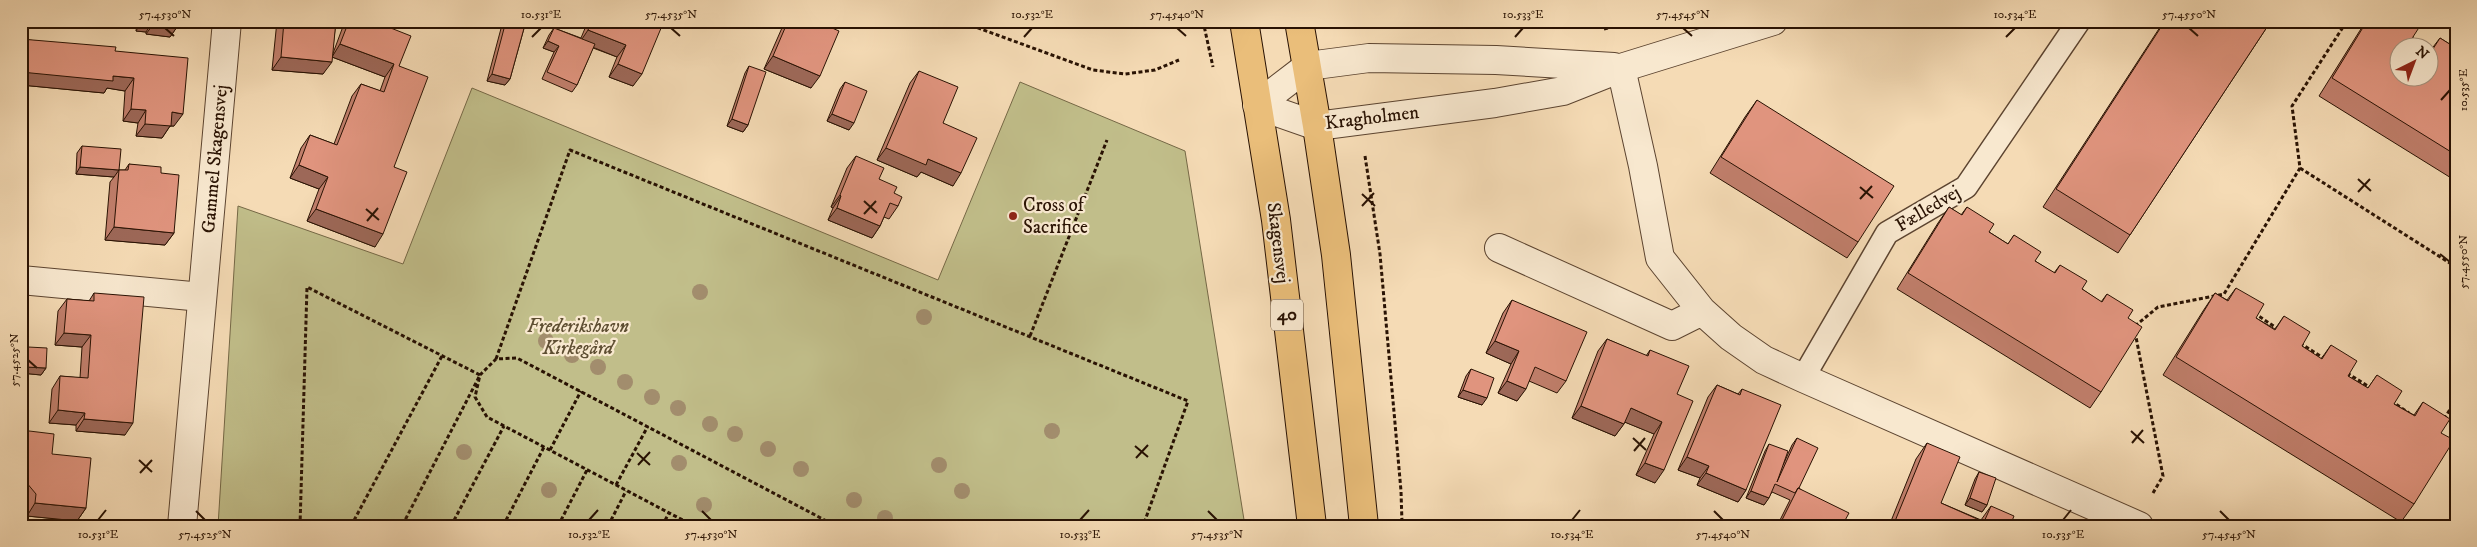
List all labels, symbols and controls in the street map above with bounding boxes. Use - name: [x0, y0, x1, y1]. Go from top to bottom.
- text: 57.4530°N: [139, 7, 191, 22]
- text: 10.531°E: [521, 7, 562, 22]
- text: 57.4535°N: [645, 7, 697, 22]
- text: 10.532°E: [1011, 7, 1054, 22]
- text: 57.4540°N: [1150, 7, 1204, 22]
- text: 10.533°E: [1503, 7, 1544, 22]
- text: 57.4545°N: [1656, 7, 1710, 22]
- text: 10.534°E: [1993, 7, 2037, 22]
- text: 57.4550°N: [2162, 7, 2216, 22]
- north arrow: [2390, 38, 2440, 88]
- text: N: [2412, 43, 2433, 64]
- text: 10.535°E: [2456, 68, 2471, 111]
- street label: Gammel Skagensvej: [197, 84, 233, 234]
- street label: Kragholmen: [1324, 101, 1420, 135]
- street label: Fælledvej: [1891, 181, 1965, 237]
- place label: Cross of Sacrifice: [1023, 194, 1088, 239]
- street label: Skagensvej: [1262, 201, 1294, 285]
- marker: Cross of Sacrifice: [1007, 210, 1019, 222]
- text: 57.4550°N: [2456, 235, 2471, 289]
- road number: 40: [1271, 300, 1303, 330]
- park label: Frederikshavn Kirkegård: [527, 315, 629, 360]
- text: 57.4525°N: [7, 333, 22, 387]
- text: 10.531°E: [78, 527, 119, 542]
- text: 57.4525°N: [178, 527, 232, 542]
- text: 10.532°E: [568, 527, 611, 542]
- text: 57.4530°N: [685, 527, 737, 542]
- text: 10.533°E: [1060, 527, 1101, 542]
- text: 57.4535°N: [1191, 527, 1243, 542]
- text: 10.534°E: [1550, 527, 1594, 542]
- text: 57.4540°N: [1696, 527, 1750, 542]
- text: 10.535°E: [2042, 527, 2085, 542]
- text: 57.4545°N: [2202, 527, 2256, 542]

